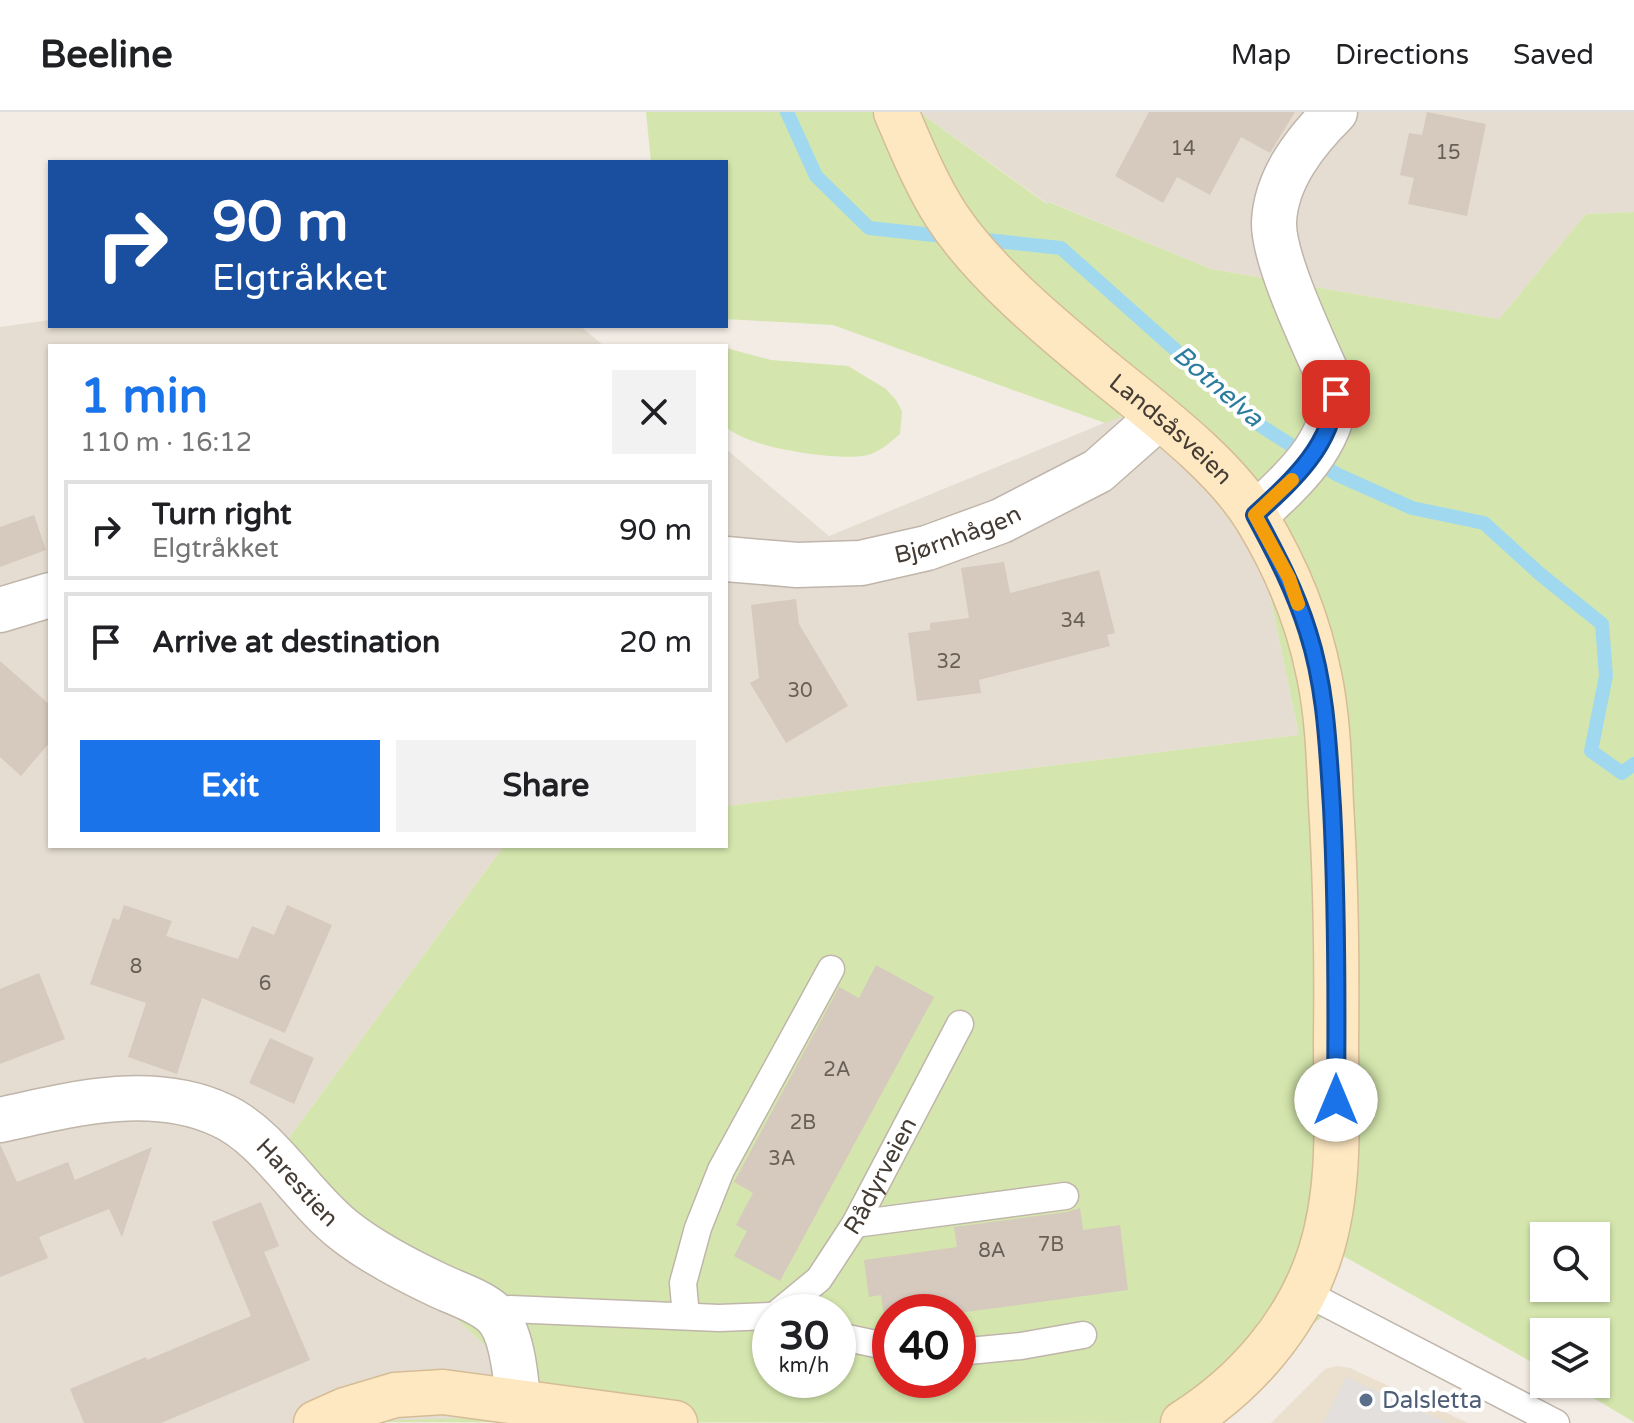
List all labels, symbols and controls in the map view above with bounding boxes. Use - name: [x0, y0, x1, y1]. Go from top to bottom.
- text: Beeline: [40, 32, 173, 78]
- text: Map: [1231, 38, 1291, 72]
- text: Directions: [1335, 38, 1469, 72]
- text: Saved: [1513, 38, 1594, 72]
- house number: 14: [1170, 137, 1196, 161]
- house number: 15: [1435, 141, 1461, 165]
- text: 90 m: [212, 189, 348, 256]
- icon: right: [80, 192, 184, 296]
- text: Elgtråkket: [212, 257, 387, 300]
- water label: Botnelva: [1167, 339, 1270, 434]
- pin: [1302, 360, 1370, 428]
- street label: Landsåsveien: [1103, 367, 1239, 490]
- text: 1 min: [80, 368, 208, 426]
- button: close: [612, 370, 696, 454]
- icon: arrive: [1314, 372, 1358, 416]
- text: 110 m · 16:12: [80, 427, 252, 458]
- text: Turn right: [152, 496, 292, 533]
- street label: Bjørnhågen: [891, 499, 1026, 569]
- icon: right: [84, 508, 128, 552]
- text: 90 m: [619, 512, 692, 549]
- text: Elgtråkket: [152, 533, 279, 564]
- house number: 34: [1060, 609, 1086, 633]
- icon: arrive: [84, 620, 128, 664]
- text: Arrive at destination: [152, 624, 440, 661]
- text: 20 m: [619, 624, 692, 661]
- house number: 32: [936, 650, 962, 674]
- house number: 30: [787, 679, 813, 703]
- button: Exit: [80, 740, 380, 832]
- button: Share: [396, 740, 696, 832]
- house number: 8: [130, 955, 142, 979]
- house number: 6: [259, 972, 271, 996]
- house number: 2A: [823, 1058, 851, 1082]
- position arrow: [1294, 1058, 1378, 1142]
- house number: 2B: [790, 1111, 816, 1135]
- street label: Rådyrveien: [838, 1112, 923, 1240]
- street label: Harestien: [250, 1132, 344, 1233]
- house number: 3A: [768, 1147, 796, 1171]
- map controls: [1530, 1222, 1610, 1398]
- button: search: [1530, 1222, 1610, 1302]
- house number: 7B: [1038, 1233, 1064, 1257]
- house number: 8A: [978, 1239, 1006, 1263]
- speed limit sign: 40: [872, 1294, 976, 1398]
- text: 30: [779, 1312, 829, 1360]
- button: layers: [1530, 1318, 1610, 1398]
- text: km/h: [779, 1354, 829, 1378]
- place label: Dalsletta: [1382, 1386, 1482, 1415]
- marker: Dalsletta: [1357, 1391, 1375, 1409]

